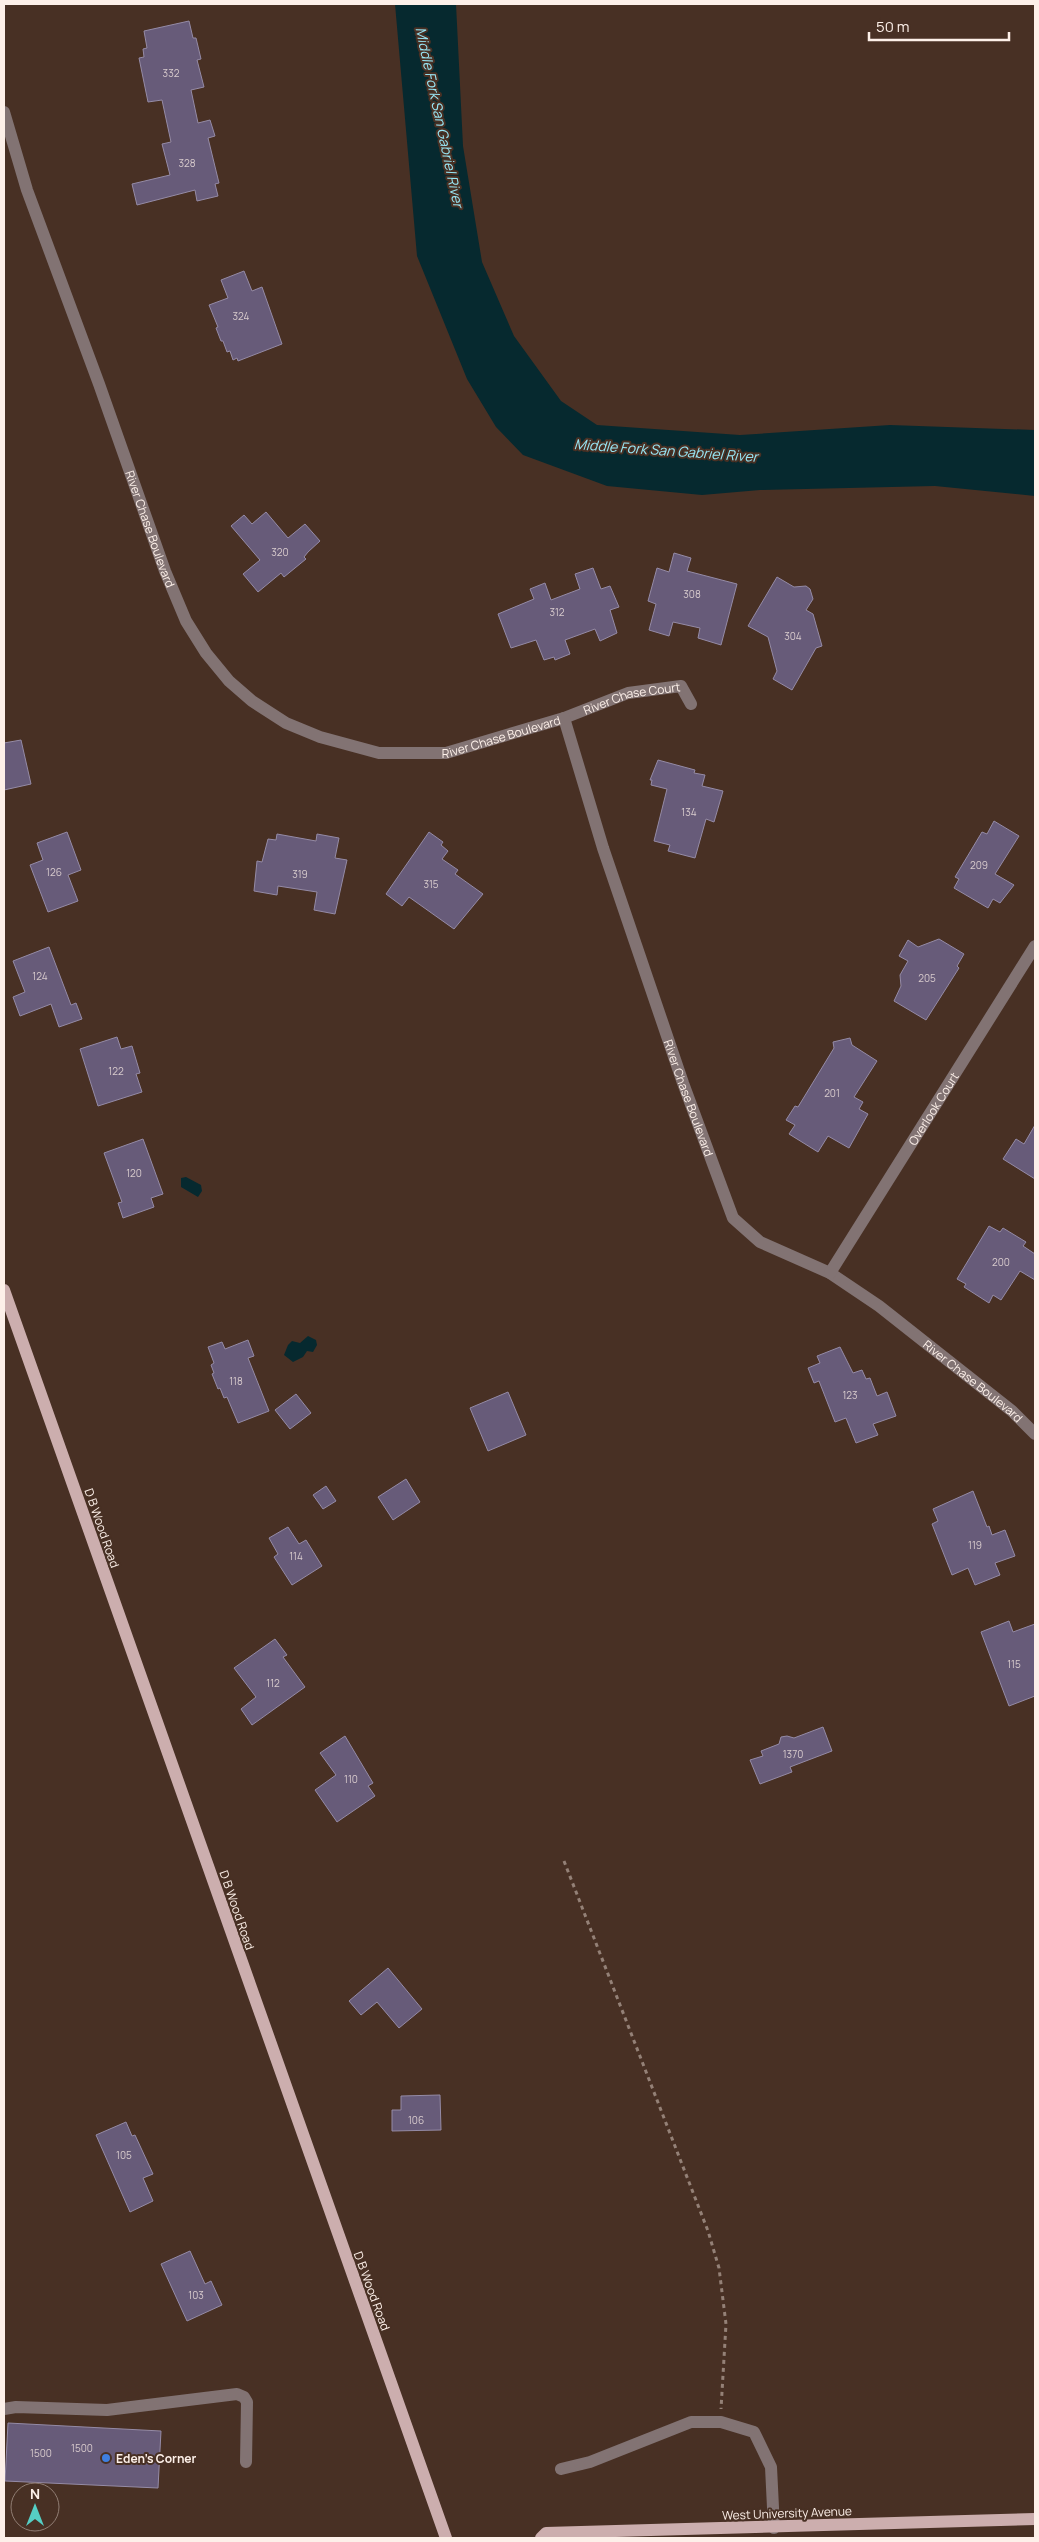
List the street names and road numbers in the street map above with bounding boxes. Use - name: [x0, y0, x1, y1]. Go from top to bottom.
- street label: River Chase Boulevard: [122, 468, 179, 590]
- street label: River Chase Court: [581, 678, 681, 718]
- street label: River Chase Boulevard: [442, 711, 562, 762]
- street label: River Chase Boulevard: [660, 1037, 718, 1159]
- street label: Overlook Court: [904, 1069, 962, 1148]
- street label: River Chase Boulevard: [920, 1336, 1027, 1426]
- street label: D B Wood Road: [80, 1486, 124, 1570]
- street label: D B Wood Road: [215, 1868, 259, 1952]
- street label: D B Wood Road: [350, 2249, 394, 2333]
- street label: West University Avenue: [722, 2502, 852, 2524]

